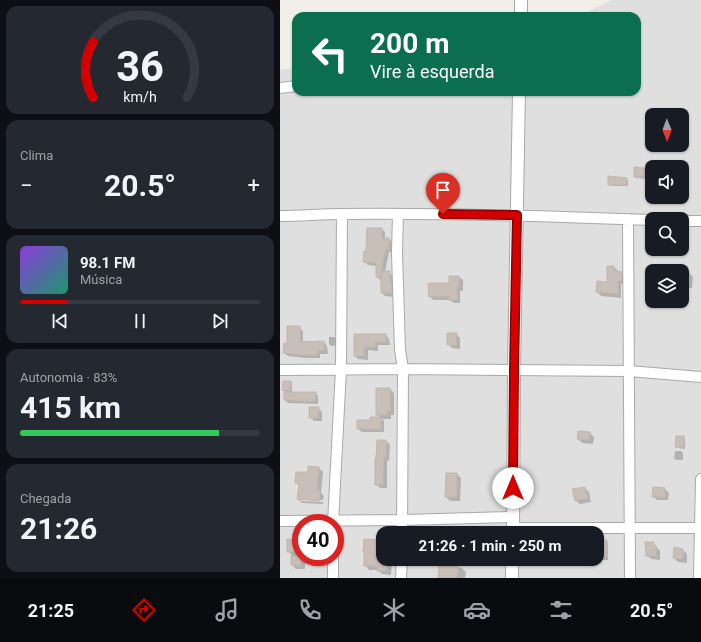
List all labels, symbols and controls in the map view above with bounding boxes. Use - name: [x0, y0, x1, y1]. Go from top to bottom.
- text: 200 m: [370, 27, 449, 60]
- icon: left: [304, 28, 356, 80]
- text: 36: [116, 42, 164, 91]
- text: Vire à esquerda: [370, 61, 494, 82]
- text: km/h: [123, 89, 157, 105]
- north arrow: [645, 108, 689, 152]
- map controls: [645, 108, 689, 308]
- text: Clima: [20, 148, 53, 163]
- button: sound: [645, 160, 689, 204]
- text: 20.5°: [104, 168, 176, 203]
- text: −: [20, 173, 33, 198]
- text: +: [248, 173, 260, 198]
- pin: [426, 173, 460, 214]
- icon: arrive: [432, 179, 454, 201]
- button: search: [645, 212, 689, 256]
- text: 98.1 FM: [80, 254, 135, 272]
- button: layers: [645, 264, 689, 308]
- text: Música: [80, 272, 122, 287]
- icon: previous: [49, 310, 71, 332]
- icon: pause: [129, 310, 151, 332]
- icon: next: [209, 310, 231, 332]
- text: Autonomia · 83%: [20, 370, 117, 385]
- text: 415 km: [20, 390, 121, 425]
- position arrow: [492, 467, 534, 509]
- text: Chegada: [20, 491, 71, 506]
- text: 21:26: [20, 511, 97, 546]
- speed limit sign: 40: [292, 514, 344, 566]
- text: 21:26 · 1 min · 250 m: [419, 537, 561, 555]
- icon: directions: [130, 596, 158, 624]
- icon: music: [213, 596, 241, 624]
- icon: phone: [296, 596, 324, 624]
- icon: climate: [380, 596, 408, 624]
- icon: car: [463, 596, 491, 624]
- icon: filters: [547, 596, 575, 624]
- text: 21:25: [28, 600, 74, 621]
- text: 20.5°: [630, 600, 673, 621]

